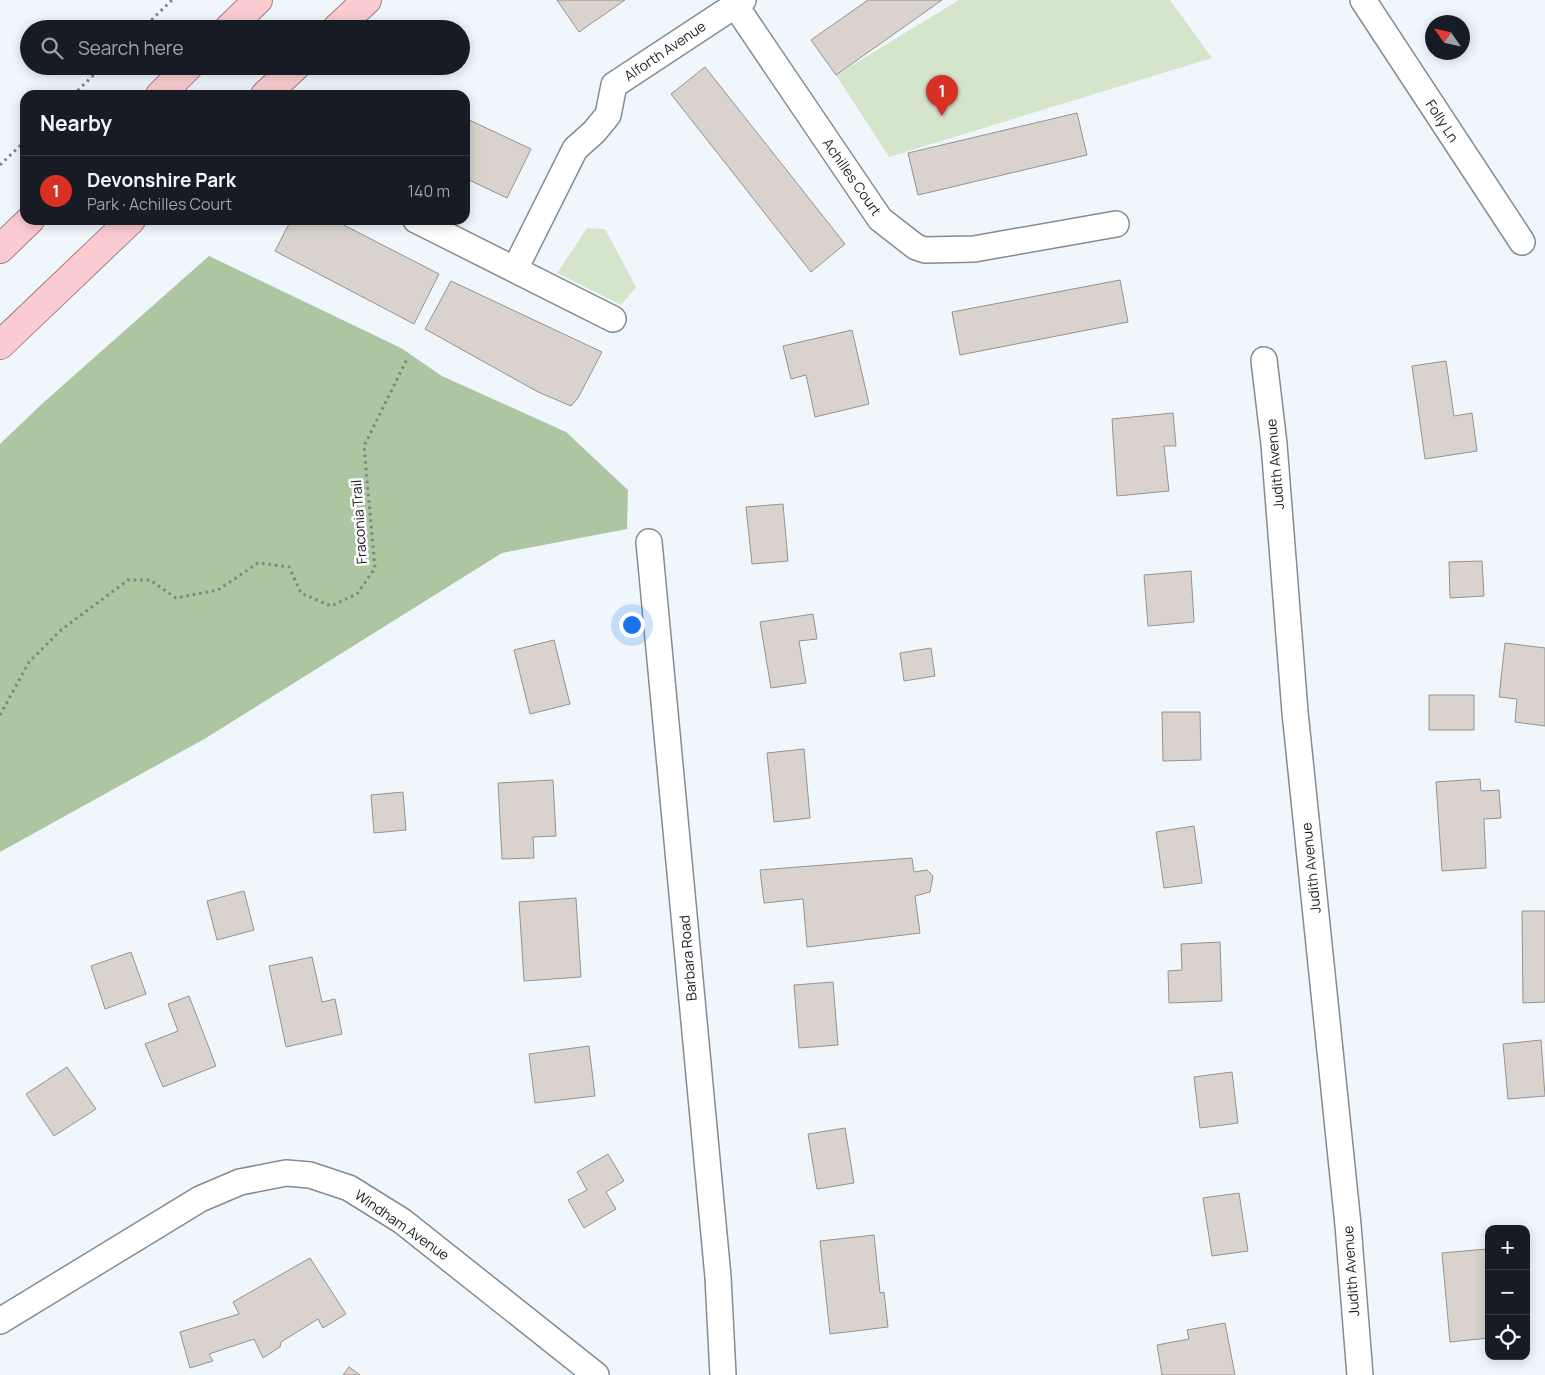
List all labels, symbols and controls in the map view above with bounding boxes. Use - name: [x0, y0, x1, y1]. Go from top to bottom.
- north arrow: [1425, 15, 1470, 60]
- street label: Alforth Avenue: [620, 16, 709, 85]
- search box: [20, 20, 470, 75]
- icon: search: [38, 34, 66, 62]
- text: Search here: [78, 35, 184, 61]
- pin: 1: [926, 75, 958, 116]
- street label: Folly Ln: [1422, 96, 1463, 146]
- text: Nearby: [40, 109, 112, 137]
- street label: Achilles Court: [819, 134, 886, 219]
- text: Devonshire Park: [87, 167, 236, 193]
- text: 1: [52, 180, 60, 202]
- text: 140 m: [408, 180, 450, 202]
- text: Park · Achilles Court: [87, 193, 232, 215]
- street label: Judith Avenue: [1261, 418, 1288, 510]
- street label: Fraconia Trail: [346, 479, 371, 565]
- your location: [619, 612, 645, 638]
- street label: Judith Avenue: [1296, 822, 1325, 914]
- street label: Barbara Road: [674, 914, 701, 1002]
- street label: Windham Avenue: [351, 1185, 453, 1264]
- street label: Judith Avenue: [1338, 1225, 1363, 1317]
- map controls: [1485, 1225, 1530, 1360]
- button: +: [1485, 1225, 1530, 1270]
- button: −: [1485, 1270, 1530, 1315]
- button: locate: [1485, 1315, 1530, 1360]

